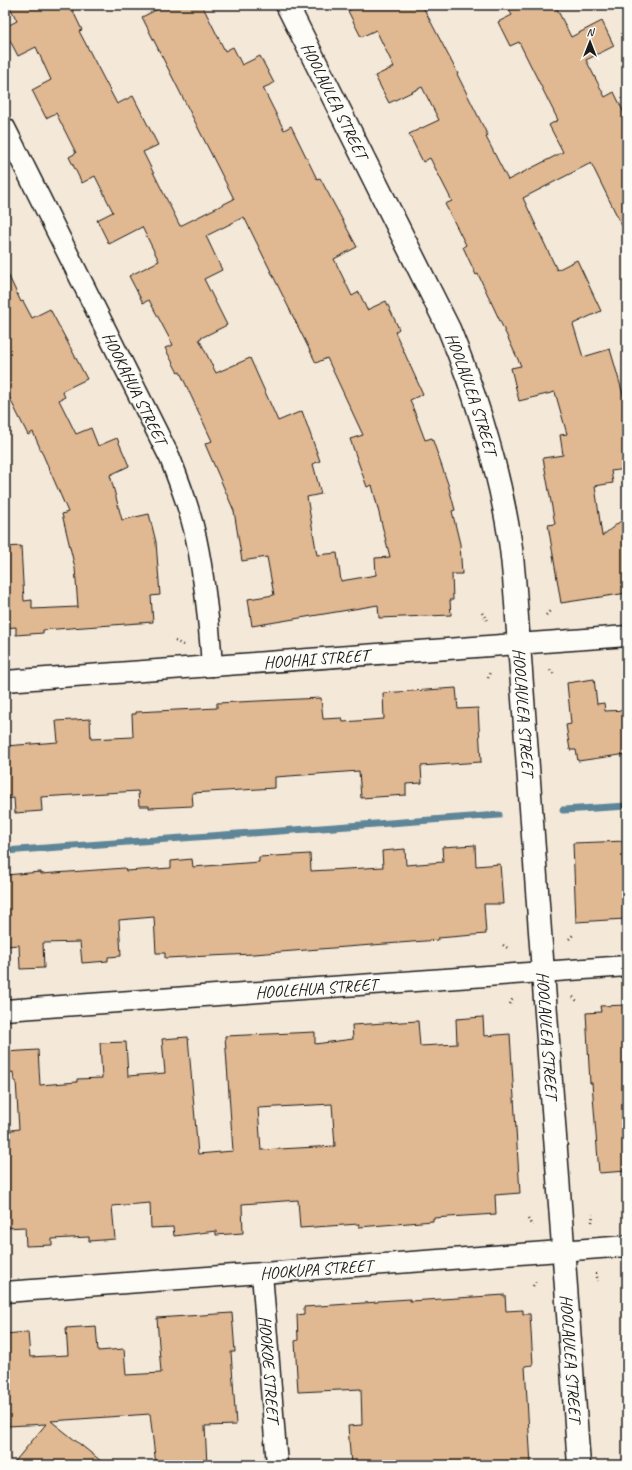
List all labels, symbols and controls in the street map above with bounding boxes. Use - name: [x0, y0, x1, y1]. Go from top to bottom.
- north arrow: [570, 22, 610, 62]
- text: N: [587, 25, 596, 39]
- street label: HOOLAULEA STREET: [297, 39, 374, 165]
- street label: HOOKAHUA STREET: [98, 328, 174, 451]
- street label: HOOLAULEA STREET: [441, 330, 503, 460]
- street label: HOOHAI STREET: [263, 644, 374, 673]
- street label: HOOLAULEA STREET: [509, 648, 539, 780]
- street label: HOOLAULEA STREET: [532, 971, 563, 1103]
- street label: HOOLEHUA STREET: [255, 973, 381, 1003]
- street label: HOOKUPA STREET: [259, 1254, 376, 1284]
- street label: HOOLAULEA STREET: [556, 1294, 587, 1426]
- street label: HOOKOE STREET: [255, 1315, 284, 1427]

